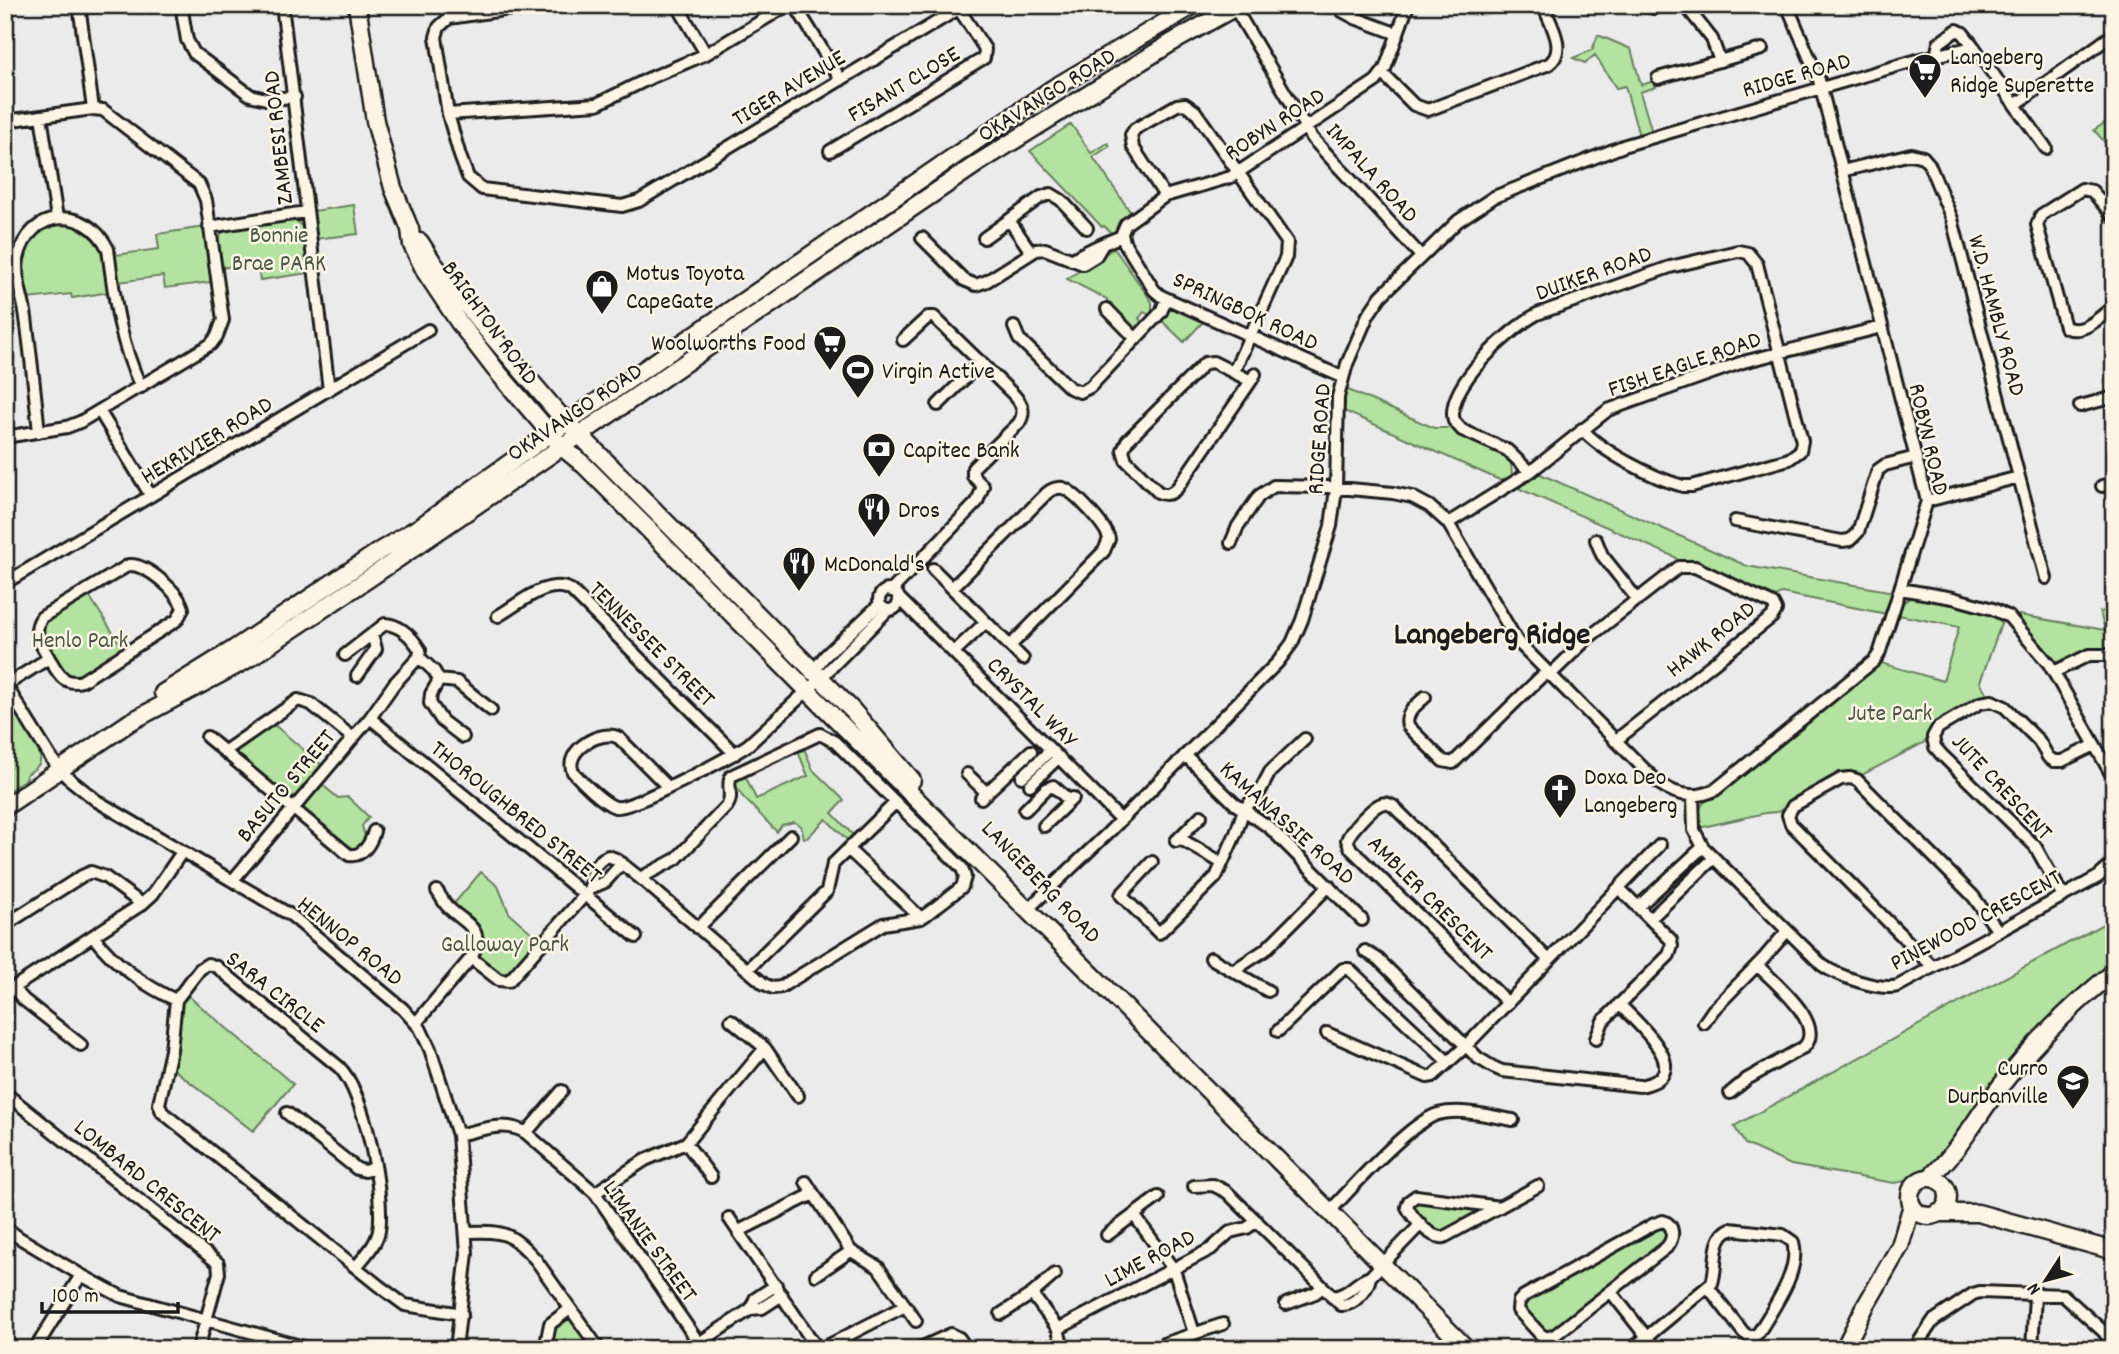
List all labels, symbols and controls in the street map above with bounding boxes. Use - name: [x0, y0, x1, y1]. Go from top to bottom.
- street label: FISANT CLOSE: [842, 39, 967, 133]
- street label: OKAVANGO ROAD: [972, 41, 1123, 153]
- street label: TIGER AVENUE: [726, 42, 853, 137]
- place label: Langeberg Ridge Superette: [1950, 42, 2094, 104]
- street label: RIDGE ROAD: [1739, 45, 1855, 109]
- supermarket icon: Langeberg Ridge Superette: [1906, 51, 1944, 100]
- street label: ZAMBESI ROAD: [256, 69, 304, 206]
- street label: ROBYN ROAD: [1219, 80, 1333, 171]
- street label: IMPALA ROAD: [1316, 116, 1425, 232]
- park label: Bonnie Brae PARK: [232, 220, 326, 282]
- street label: W.D. HAMBLY ROAD: [1957, 231, 2033, 400]
- street label: DUIKER ROAD: [1531, 238, 1657, 312]
- street label: BRIGHTON ROAD: [432, 254, 545, 393]
- place label: Motus Toyota CapeGate: [626, 258, 745, 320]
- street label: SPRINGBOK ROAD: [1166, 264, 1323, 361]
- shop icon: Motus Toyota CapeGate: [583, 267, 621, 316]
- supermarket icon: Woolworths Food: [811, 323, 849, 372]
- street label: FISH EAGLE ROAD: [1604, 324, 1766, 408]
- place label: Woolworths Food: [651, 328, 806, 362]
- sports icon: Virgin Active: [839, 351, 877, 400]
- street label: OKAVANGO ROAD: [501, 356, 650, 471]
- place label: Virgin Active: [882, 356, 995, 390]
- street label: ROBYN ROAD: [1898, 380, 1956, 499]
- street label: RIDGE ROAD: [1300, 383, 1342, 496]
- street label: HEXRIVIER ROAD: [135, 389, 280, 494]
- bank icon: Capitec Bank: [860, 430, 898, 479]
- place label: Capitec Bank: [903, 435, 1020, 469]
- restaurant icon: Dros: [855, 490, 893, 539]
- place label: Dros: [898, 495, 940, 529]
- restaurant icon: McDonald's: [780, 544, 818, 593]
- place label: McDonald's: [824, 549, 925, 583]
- street label: TENNESSEE STREET: [580, 574, 722, 716]
- street label: HAWK ROAD: [1660, 594, 1764, 687]
- district label: Langeberg Ridge: [1394, 614, 1590, 660]
- park label: Henlo Park: [32, 625, 128, 659]
- street label: CRYSTAL WAY: [978, 650, 1085, 757]
- park label: Jute Park: [1848, 698, 1932, 732]
- street label: BASUTO STREET: [230, 723, 345, 851]
- street label: JUTE CRESCENT: [1942, 727, 2060, 849]
- street label: THOROUGHBRED STREET: [422, 733, 609, 894]
- street label: KAMANASSIE ROAD: [1211, 754, 1361, 895]
- place label: Doxa Deo Langeberg: [1584, 762, 1678, 824]
- church icon: Doxa Deo Langeberg: [1541, 771, 1579, 820]
- street label: LANGEBERG ROAD: [972, 814, 1108, 953]
- street label: AMBLER CRESCENT: [1358, 829, 1500, 970]
- street label: PINEWOOD CRESCENT: [1885, 862, 2068, 981]
- street label: HENNOP ROAD: [289, 889, 410, 996]
- park label: Galloway Park: [441, 929, 569, 963]
- street label: SARA CIRCLE: [217, 944, 331, 1043]
- place label: Curro Durbanville: [1947, 1053, 2048, 1115]
- school or university icon: Curro Durbanville: [2054, 1062, 2092, 1111]
- street label: LOMBARD CRESCENT: [65, 1112, 227, 1253]
- street label: LIMANIE STREET: [593, 1174, 705, 1310]
- street label: LIME ROAD: [1099, 1221, 1202, 1298]
- north arrow: [2010, 1246, 2080, 1316]
- scale bar: [42, 1270, 178, 1314]
- text: N: [2021, 1276, 2049, 1300]
- text: 100 m: [52, 1283, 99, 1313]

